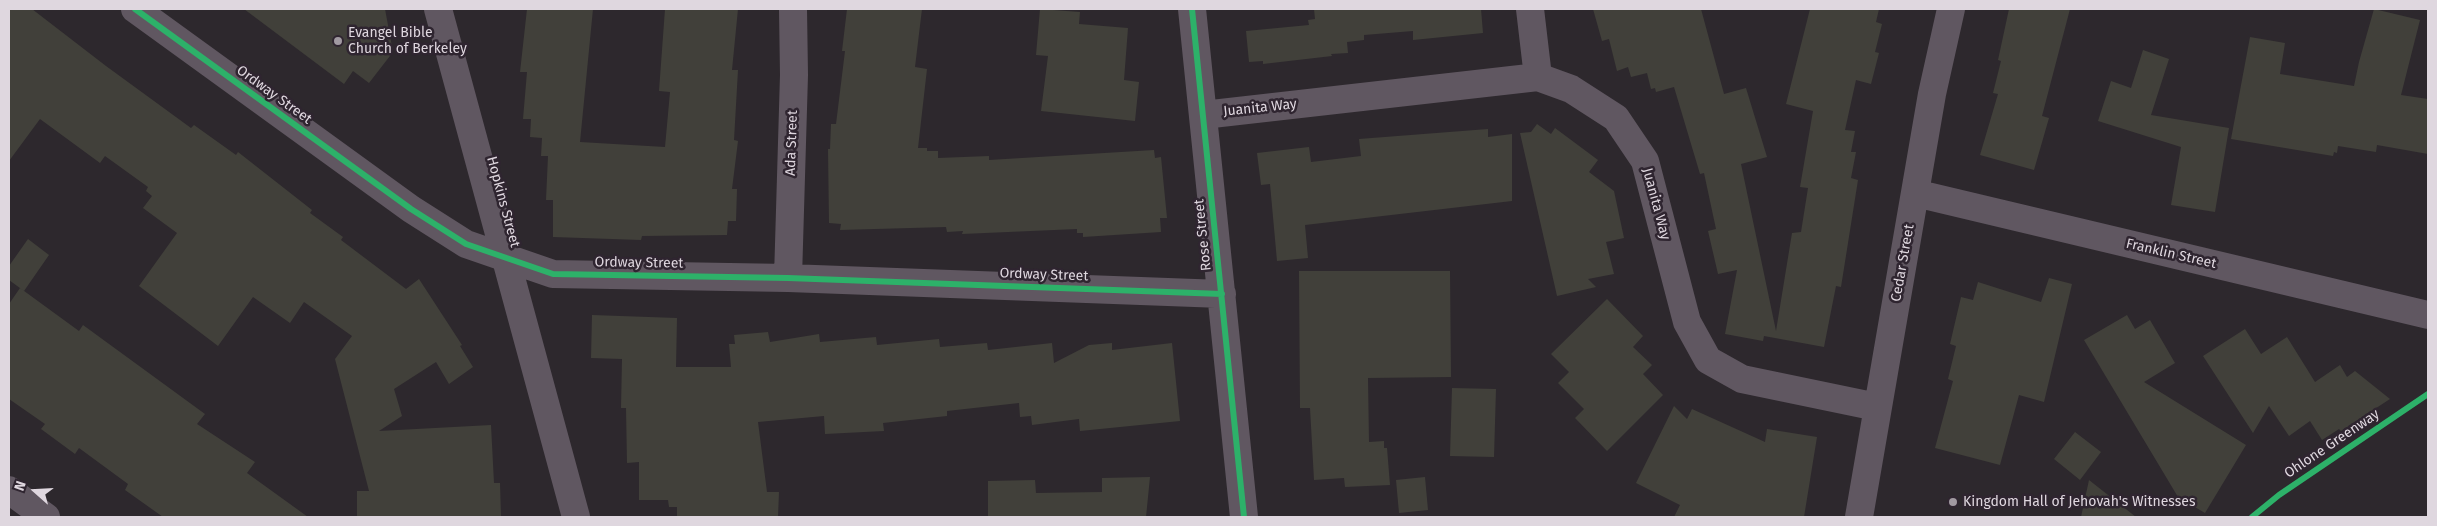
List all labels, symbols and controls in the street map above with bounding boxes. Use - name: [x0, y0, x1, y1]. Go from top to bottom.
- place label: Evangel Bible Church of Berkeley: [348, 25, 467, 58]
- marker: Evangel Bible Church of Berkeley: [332, 35, 344, 47]
- street label: Ordway Street: [233, 62, 315, 128]
- street label: Juanita Way: [1222, 96, 1298, 120]
- street label: Ada Street: [782, 110, 802, 176]
- street label: Hopkins Street: [483, 155, 523, 249]
- street label: Juanita Way: [1638, 166, 1674, 242]
- street label: Rose Street: [1191, 198, 1215, 272]
- street label: Cedar Street: [1888, 223, 1918, 303]
- street label: Franklin Street: [2124, 235, 2218, 273]
- street label: Ordway Street: [594, 254, 684, 272]
- street label: Ordway Street: [999, 265, 1089, 285]
- street label: Ohlone Greenway: [2281, 406, 2383, 482]
- north arrow: [10, 466, 60, 516]
- text: N: [11, 479, 30, 493]
- place label: Kingdom Hall of Jehovah's Witnesses: [1963, 494, 2195, 510]
- marker: Kingdom Hall of Jehovah's Witnesses: [1947, 496, 1959, 508]

